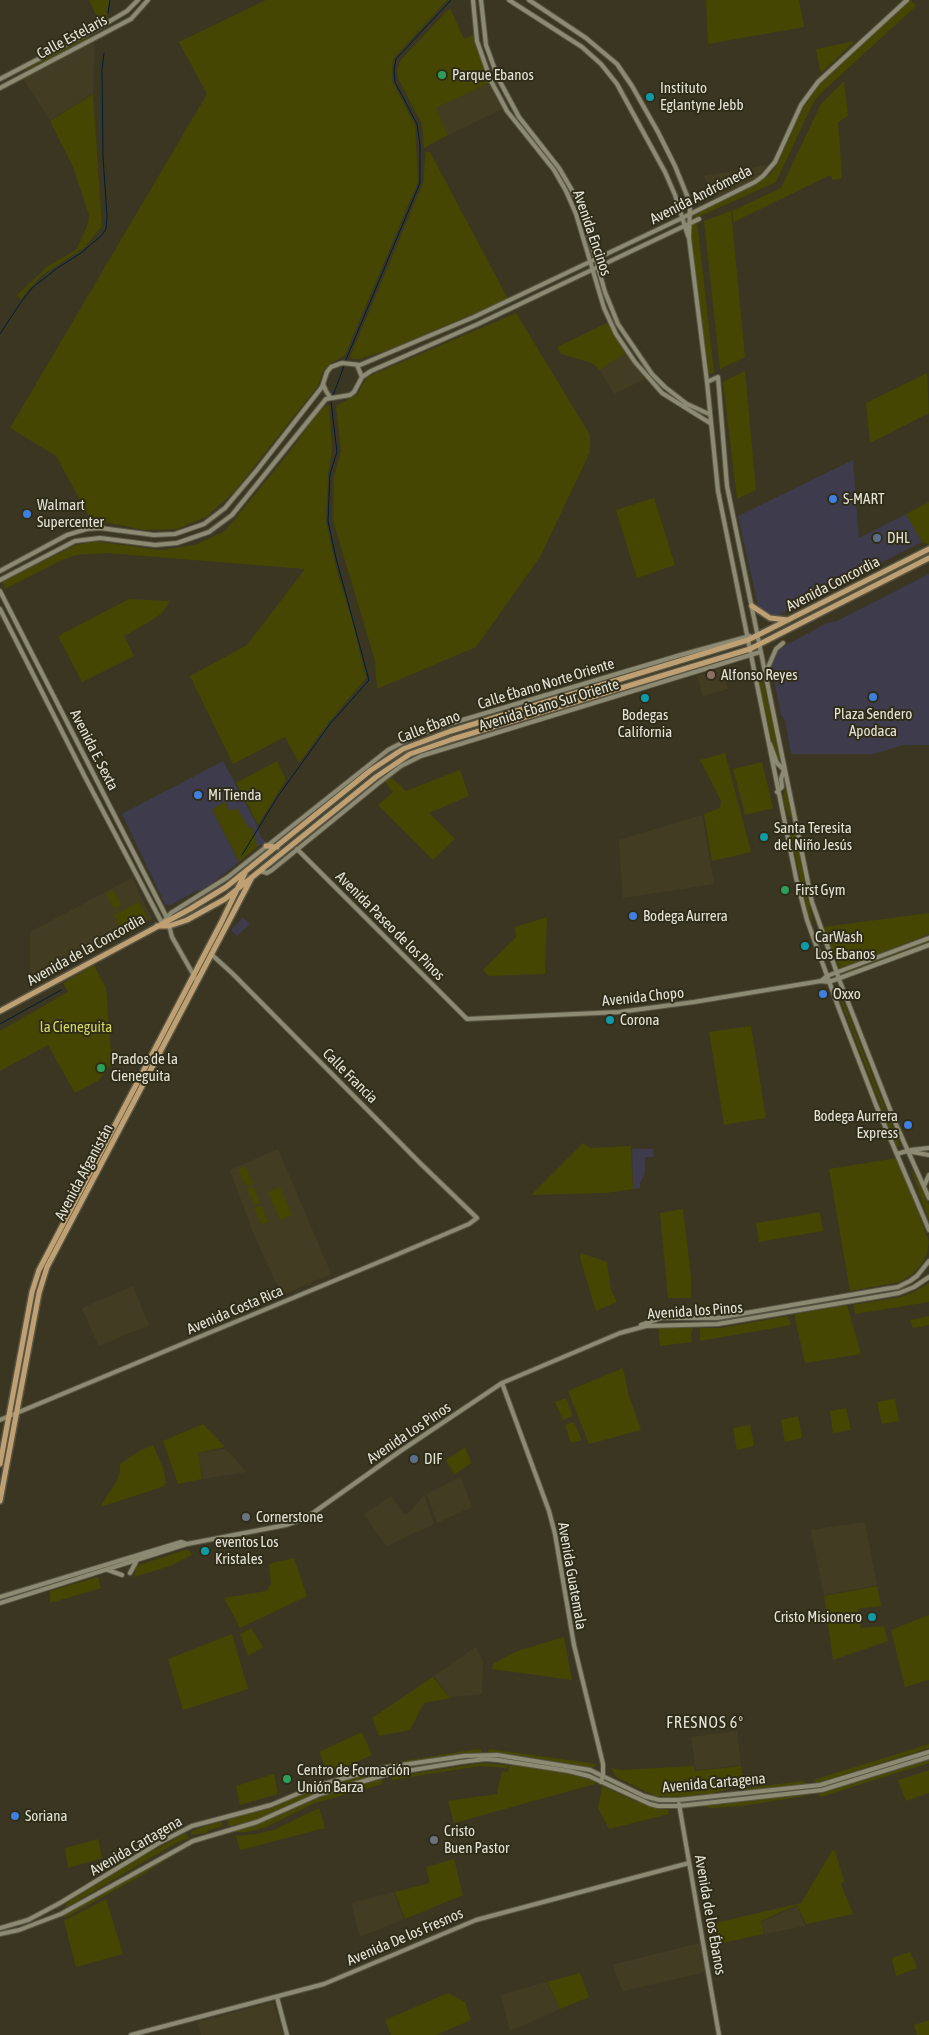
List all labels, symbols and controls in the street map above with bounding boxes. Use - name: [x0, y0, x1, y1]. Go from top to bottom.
- street label: Calle Estelaris: [34, 11, 110, 63]
- place label: Parque Ebanos: [452, 66, 534, 84]
- marker: Parque Ebanos: [436, 69, 448, 81]
- place label: Instituto Eglantyne Jebb: [660, 79, 744, 114]
- marker: Instituto Eglantyne Jebb: [644, 91, 656, 103]
- street label: Avenida Andrómeda: [647, 162, 755, 228]
- street label: Avenida Encinos: [569, 188, 615, 278]
- place label: S-MART: [843, 490, 885, 508]
- marker: S-MART: [827, 493, 839, 505]
- place label: Walmart Supercenter: [37, 496, 104, 531]
- marker: Walmart Supercenter: [21, 508, 33, 520]
- place label: DHL: [887, 529, 910, 547]
- marker: DHL: [871, 532, 883, 544]
- street label: Avenida Concordia: [783, 553, 883, 615]
- street label: Calle Ébano Norte Oriente: [475, 655, 617, 713]
- place label: Alfonso Reyes: [721, 666, 797, 684]
- marker: Alfonso Reyes: [705, 669, 717, 681]
- street label: Avenida Ébano Sur Oriente: [477, 675, 621, 735]
- marker: Plaza Sendero Apodaca: [867, 691, 879, 703]
- marker: Bodegas California: [639, 692, 651, 704]
- place label: Plaza Sendero Apodaca: [834, 705, 912, 740]
- street label: Avenida E. Sexta: [66, 706, 122, 794]
- place label: Bodegas California: [618, 706, 672, 741]
- street label: Calle Ébano: [395, 707, 463, 747]
- place label: Mi Tienda: [208, 786, 261, 804]
- marker: Mi Tienda: [192, 789, 204, 801]
- place label: Santa Teresita del Niño Jesús: [774, 819, 852, 854]
- marker: Santa Teresita del Niño Jesús: [758, 831, 770, 843]
- street label: Avenida Paseo de los Pinos: [332, 868, 448, 984]
- place label: First Gym: [795, 881, 846, 899]
- marker: First Gym: [779, 884, 791, 896]
- place label: Bodega Aurrera: [643, 907, 728, 925]
- street label: Avenida de la Concordia: [24, 910, 148, 990]
- marker: Bodega Aurrera: [627, 910, 639, 922]
- place label: CarWash Los Ebanos: [815, 928, 875, 963]
- marker: CarWash Los Ebanos: [799, 940, 811, 952]
- street label: Avenida Chopo: [601, 984, 685, 1010]
- place label: Oxxo: [833, 985, 861, 1003]
- marker: Oxxo: [817, 988, 829, 1000]
- place label: Corona: [620, 1011, 660, 1029]
- marker: Corona: [604, 1014, 616, 1026]
- park label: la Cieneguita: [40, 1018, 112, 1036]
- street label: Calle Francia: [319, 1045, 381, 1107]
- place label: Prados de la Cieneguita: [111, 1050, 178, 1085]
- marker: Prados de la Cieneguita: [95, 1062, 107, 1074]
- place label: Bodega Aurrera Express: [813, 1107, 898, 1142]
- marker: Bodega Aurrera Express: [902, 1119, 914, 1131]
- street label: Avenida Afganistán: [51, 1121, 117, 1223]
- street label: Avenida Costa Rica: [184, 1282, 286, 1338]
- street label: Avenida los Pinos: [647, 1299, 743, 1323]
- street label: Avenida Los Pinos: [364, 1398, 454, 1468]
- place label: DIF: [424, 1450, 442, 1468]
- marker: DIF: [408, 1453, 420, 1465]
- place label: Cornerstone: [256, 1508, 323, 1526]
- marker: Cornerstone: [240, 1511, 252, 1523]
- street label: Avenida Guatemala: [554, 1521, 590, 1631]
- place label: eventos Los Kristales: [215, 1533, 278, 1568]
- marker: eventos Los Kristales: [199, 1545, 211, 1557]
- place label: Cristo Misionero: [774, 1608, 862, 1626]
- marker: Cristo Misionero: [866, 1611, 878, 1623]
- district label: FRESNOS 6°: [665, 1713, 745, 1733]
- place label: Centro de Formación Unión Barza: [297, 1761, 410, 1796]
- street label: Avenida Cartagena: [662, 1770, 766, 1796]
- marker: Centro de Formación Unión Barza: [281, 1773, 293, 1785]
- place label: Soriana: [25, 1807, 67, 1825]
- marker: Soriana: [9, 1810, 21, 1822]
- street label: Avenida Cartagena: [87, 1812, 185, 1880]
- place label: Cristo Buen Pastor: [444, 1822, 509, 1857]
- marker: Cristo Buen Pastor: [428, 1834, 440, 1846]
- street label: Avenida de los Ébanos: [691, 1854, 729, 1976]
- street label: Avenida De los Fresnos: [344, 1904, 466, 1970]

